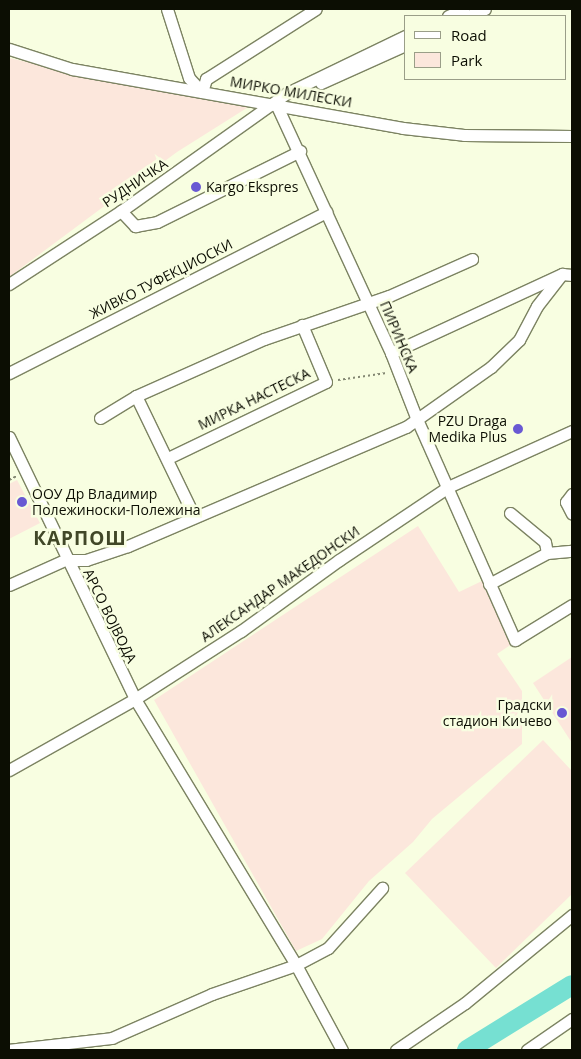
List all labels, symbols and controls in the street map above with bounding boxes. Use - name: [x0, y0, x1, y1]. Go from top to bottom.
- legend: [404, 15, 566, 80]
- text: Road: [451, 25, 487, 45]
- text: Park: [451, 50, 482, 70]
- street label: МИРКО МИЛЕСКИ: [229, 73, 353, 111]
- street label: РУДНИЧКА: [99, 155, 171, 211]
- place label: Kargo Ekspres: [206, 179, 298, 195]
- marker: Kargo Ekspres: [190, 181, 202, 193]
- street label: ЖИВКО ТУФЕКЏИОСКИ: [87, 236, 235, 322]
- street label: ПИРИНСКА: [376, 299, 422, 375]
- street label: МИРКА НАСТЕСКА: [195, 365, 313, 433]
- place label: PZU Draga Medika Plus: [428, 413, 507, 446]
- marker: PZU Draga Medika Plus: [511, 422, 525, 436]
- place label: ООУ Др Владимир Полежиноски-Полежина: [32, 486, 201, 518]
- marker: ООУ Др Владимир Полежиноски-Полежина: [16, 496, 28, 508]
- street label: АЛЕКСАНДАР МАКЕДОНСКИ: [197, 523, 363, 645]
- district label: КАРПОШ: [32, 528, 128, 550]
- street label: АРСО ВОЈВОДА: [80, 566, 140, 666]
- place label: Градски стадион Кичево: [443, 697, 552, 730]
- marker: Градски стадион Кичево: [556, 707, 568, 719]

